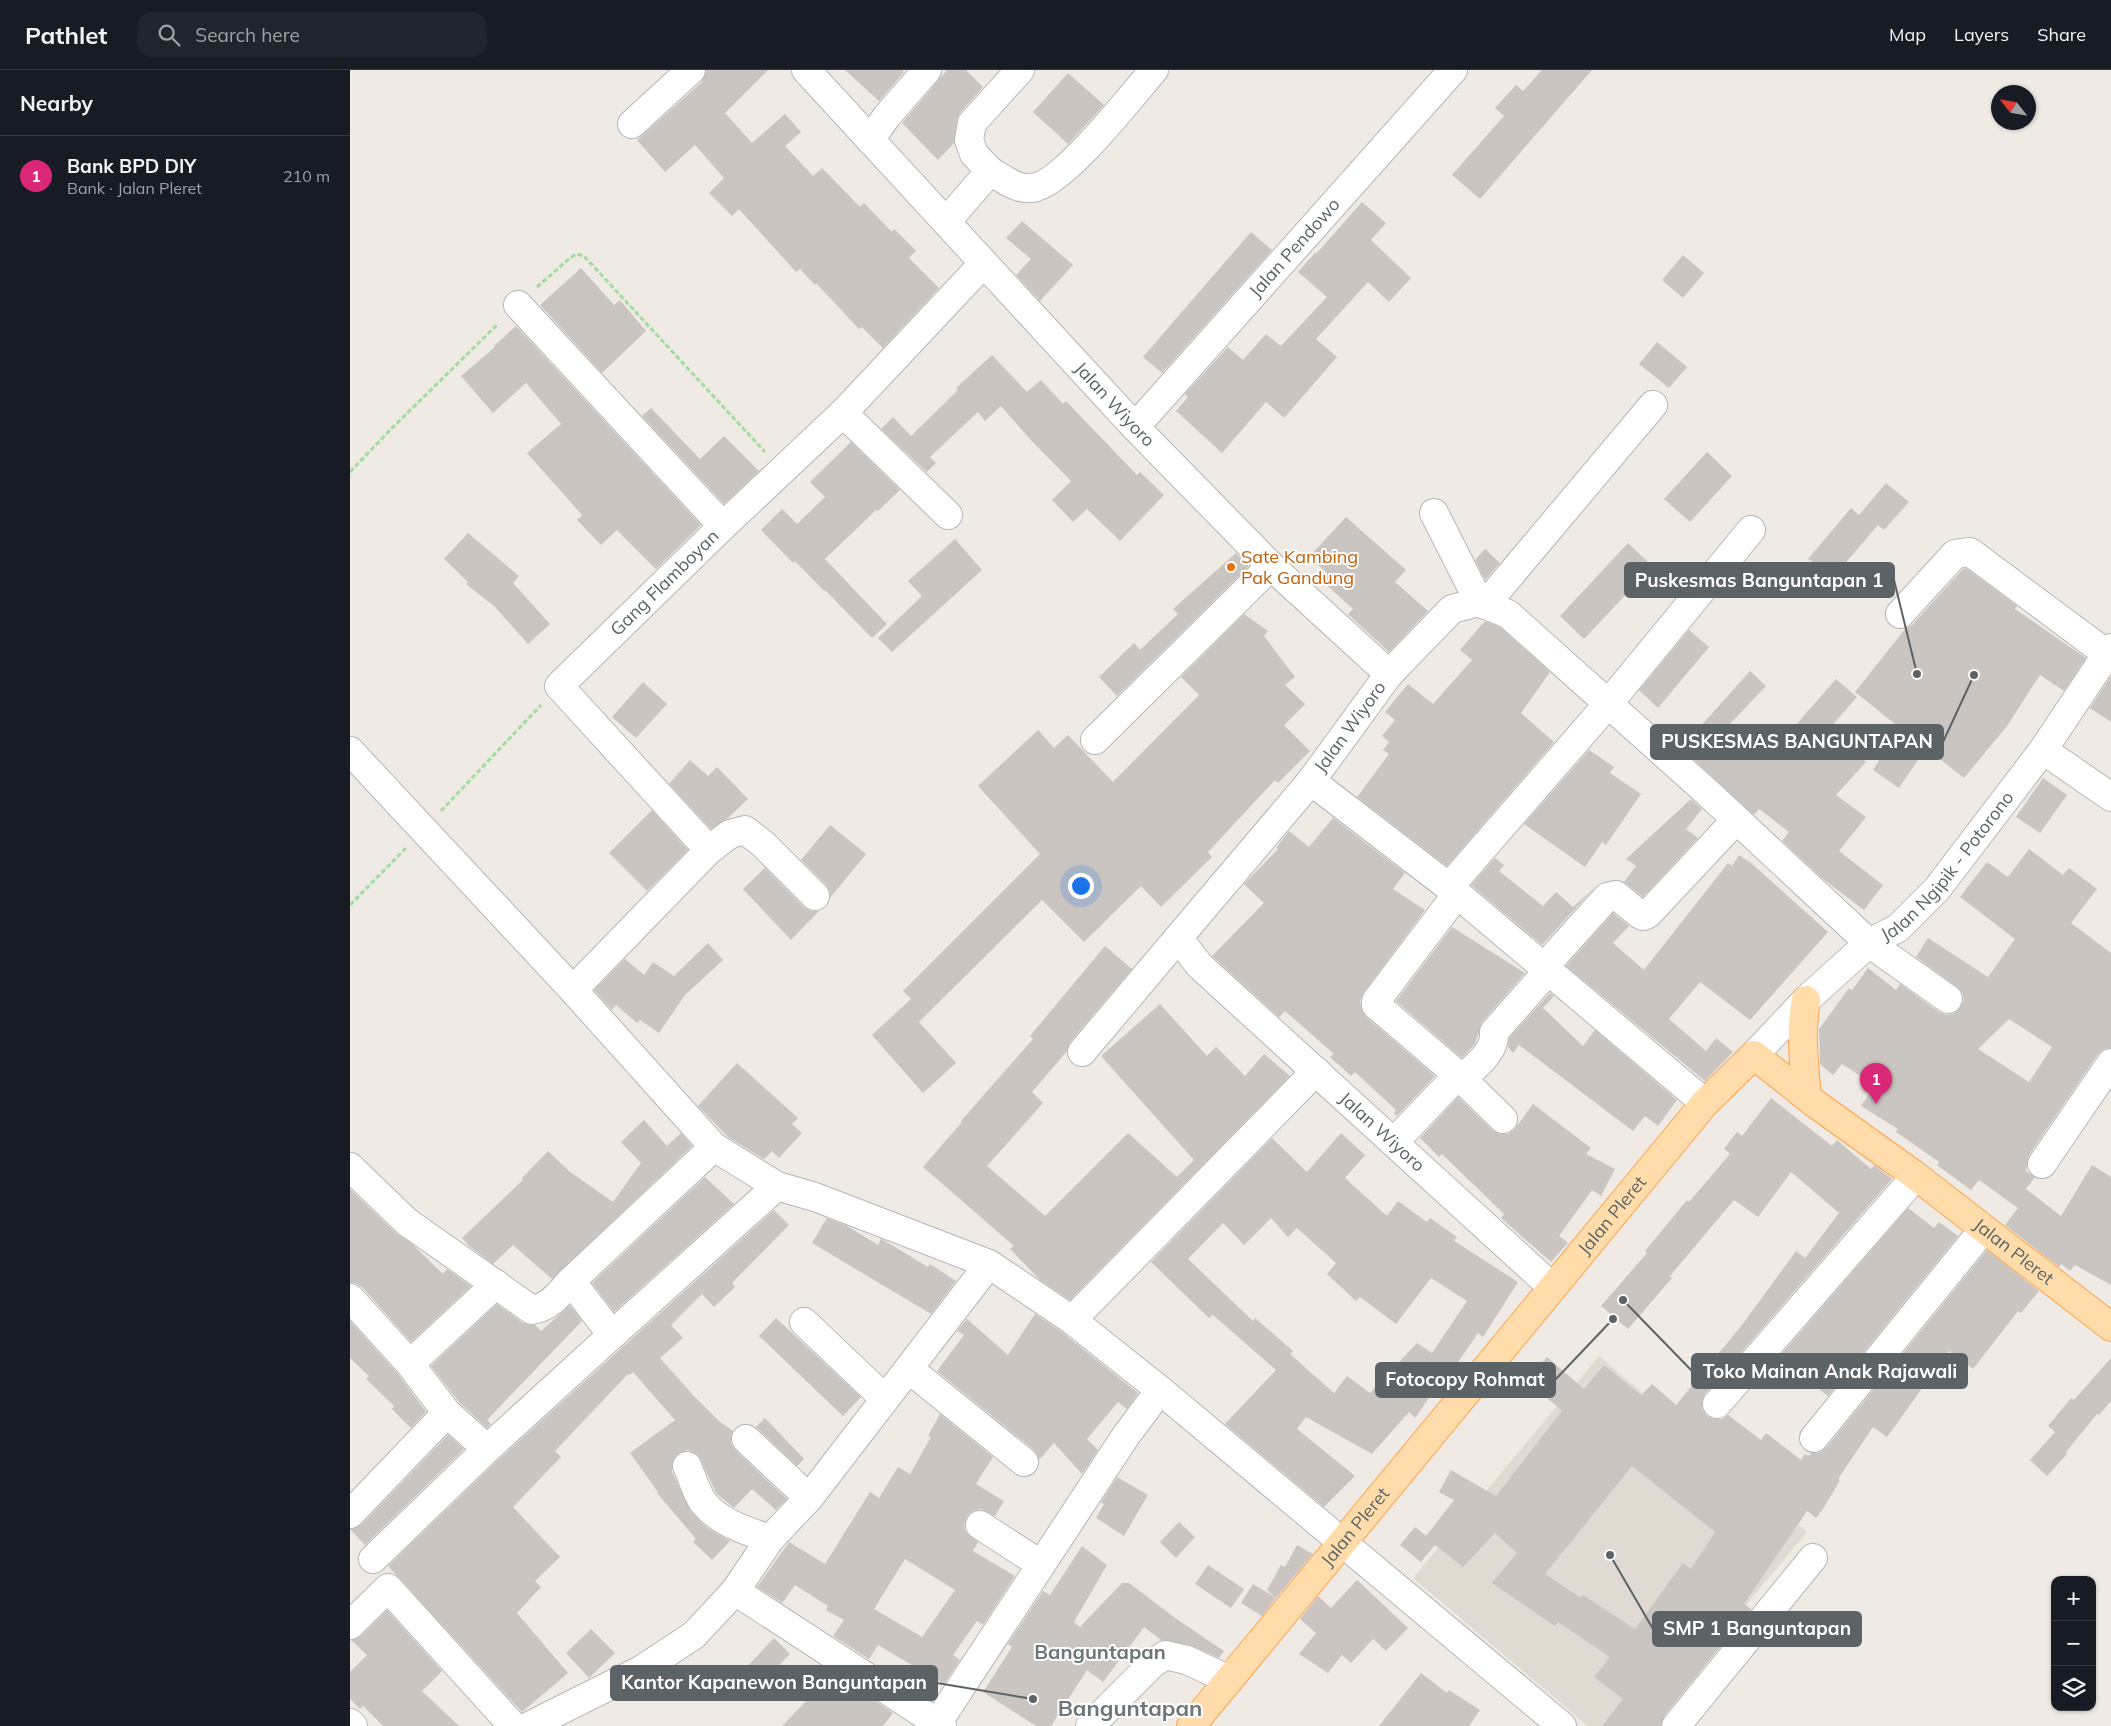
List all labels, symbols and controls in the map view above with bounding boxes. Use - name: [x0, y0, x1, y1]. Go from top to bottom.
- search box: [137, 12, 487, 57]
- text: Pathlet: [25, 20, 107, 50]
- icon: search: [155, 21, 183, 49]
- text: Search here: [195, 23, 300, 47]
- text: Map: [1889, 23, 1926, 46]
- text: Layers: [1954, 23, 2009, 46]
- text: Share: [2037, 23, 2086, 46]
- north arrow: [1991, 85, 2036, 130]
- text: Nearby: [20, 90, 93, 116]
- text: Bank BPD DIY: [67, 154, 196, 178]
- text: 1: [31, 166, 41, 186]
- text: 210 m: [283, 166, 330, 186]
- text: Bank · Jalan Pleret: [67, 178, 202, 198]
- street label: Jalan Pendowo: [1244, 193, 1345, 302]
- street label: Jalan Wiyoro: [1070, 357, 1160, 451]
- street label: Gang Flamboyan: [605, 524, 724, 641]
- place label: Sate Kambing Pak Gandung: [1241, 545, 1358, 589]
- marker: Sate Kambing Pak Gandung: [1225, 561, 1237, 573]
- callout: Puskesmas Banguntapan 1: [1625, 563, 1894, 597]
- text: Puskesmas Banguntapan 1: [1635, 568, 1883, 592]
- street label: Jalan Wiyoro: [1309, 676, 1391, 777]
- callout: PUSKESMAS BANGUNTAPAN: [1651, 725, 1943, 759]
- text: PUSKESMAS BANGUNTAPAN: [1661, 729, 1933, 753]
- street label: Jalan Ngipik - Potorono: [1877, 786, 2018, 946]
- your location: [1068, 873, 1094, 899]
- pin: 1: [1860, 1063, 1892, 1104]
- street label: Jalan Wiyoro: [1335, 1087, 1430, 1176]
- street label: Jalan Pleret: [1573, 1171, 1651, 1259]
- street label: Jalan Pleret: [1969, 1213, 2059, 1290]
- callout: Toko Mainan Anak Rajawali: [1692, 1354, 1967, 1388]
- text: Toko Mainan Anak Rajawali: [1703, 1359, 1957, 1383]
- callout: Fotocopy Rohmat: [1376, 1363, 1555, 1397]
- text: Fotocopy Rohmat: [1385, 1367, 1545, 1391]
- street label: Jalan Pleret: [1316, 1483, 1394, 1571]
- map controls: [2051, 1576, 2096, 1711]
- button: +: [2051, 1576, 2096, 1621]
- callout: SMP 1 Banguntapan: [1653, 1612, 1861, 1646]
- text: SMP 1 Banguntapan: [1663, 1616, 1851, 1640]
- button: −: [2051, 1621, 2096, 1666]
- district label: Banguntapan: [1034, 1639, 1166, 1664]
- callout: Kantor Kapanewon Banguntapan: [611, 1666, 937, 1700]
- button: layers: [2051, 1666, 2096, 1711]
- text: Kantor Kapanewon Banguntapan: [621, 1670, 927, 1694]
- district label: Banguntapan: [1058, 1694, 1202, 1722]

